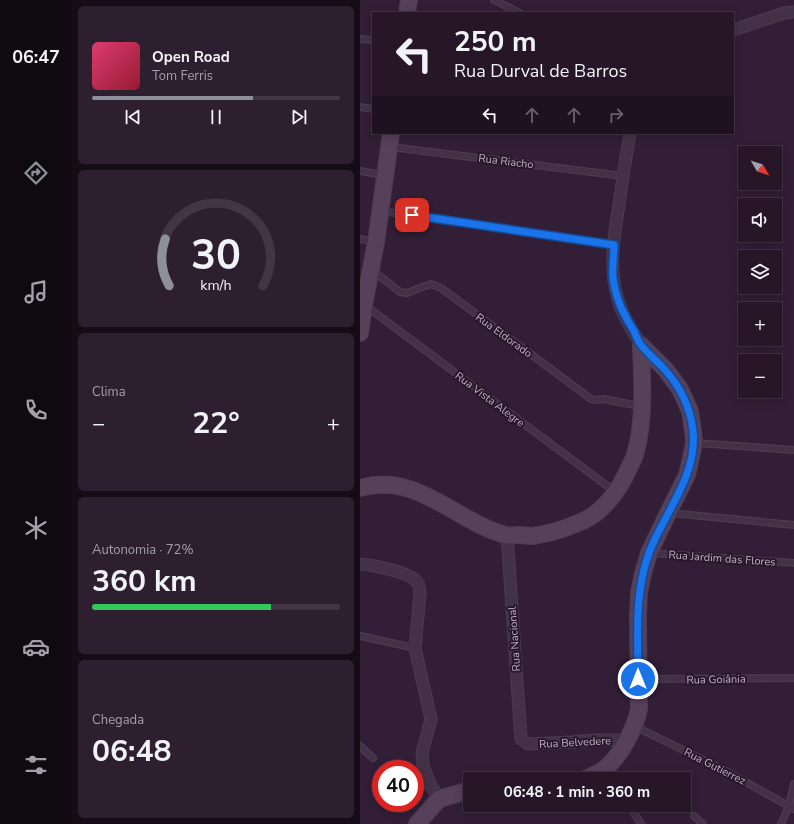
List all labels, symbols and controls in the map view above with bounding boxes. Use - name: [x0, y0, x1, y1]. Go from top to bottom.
- text: 250 m: [454, 23, 537, 61]
- icon: left: [388, 28, 440, 80]
- text: 06:47: [12, 45, 60, 69]
- text: Open Road: [152, 47, 230, 67]
- text: Rua Durval de Barros: [454, 59, 627, 83]
- text: Tom Ferris: [152, 67, 213, 85]
- icon: left: [479, 104, 501, 126]
- icon: ahead: [521, 104, 543, 126]
- icon: ahead: [563, 104, 585, 126]
- icon: right: [605, 104, 627, 126]
- icon: previous: [122, 106, 144, 128]
- icon: pause: [205, 106, 227, 128]
- icon: next: [288, 106, 310, 128]
- north arrow: [738, 146, 782, 190]
- map controls: [738, 146, 782, 398]
- street label: Rua Riacho: [478, 151, 534, 172]
- icon: directions: [22, 159, 50, 187]
- pin: [395, 198, 429, 232]
- button: sound: [738, 198, 782, 242]
- icon: arrive: [401, 204, 423, 226]
- text: 30: [191, 227, 241, 284]
- button: layers: [738, 250, 782, 294]
- text: km/h: [200, 276, 232, 295]
- icon: music: [22, 278, 50, 306]
- button: +: [738, 302, 782, 346]
- street label: Rua Eldorado: [472, 310, 535, 361]
- button: −: [738, 354, 782, 398]
- street label: Rua Vista Alegre: [452, 368, 528, 431]
- text: Clima: [92, 383, 126, 401]
- icon: phone: [22, 396, 50, 424]
- text: 22°: [192, 403, 240, 444]
- text: −: [92, 409, 105, 439]
- text: +: [327, 409, 340, 439]
- icon: climate: [22, 514, 50, 542]
- text: Autonomia · 72%: [92, 541, 193, 559]
- street label: Rua Jardim das Flores: [668, 547, 776, 570]
- text: 360 km: [92, 561, 197, 602]
- street label: Rua Nacional: [505, 605, 524, 672]
- icon: car: [22, 633, 50, 661]
- position arrow: [617, 658, 659, 700]
- street label: Rua Goiânia: [686, 671, 746, 688]
- text: Chegada: [92, 711, 144, 729]
- text: 06:48: [92, 731, 171, 772]
- street label: Rua Belvedere: [539, 733, 612, 752]
- street label: Rua Gutierrez: [681, 744, 748, 788]
- icon: filters: [22, 751, 50, 779]
- speed limit sign: 40: [372, 760, 424, 812]
- text: 06:48 · 1 min · 360 m: [504, 782, 650, 802]

